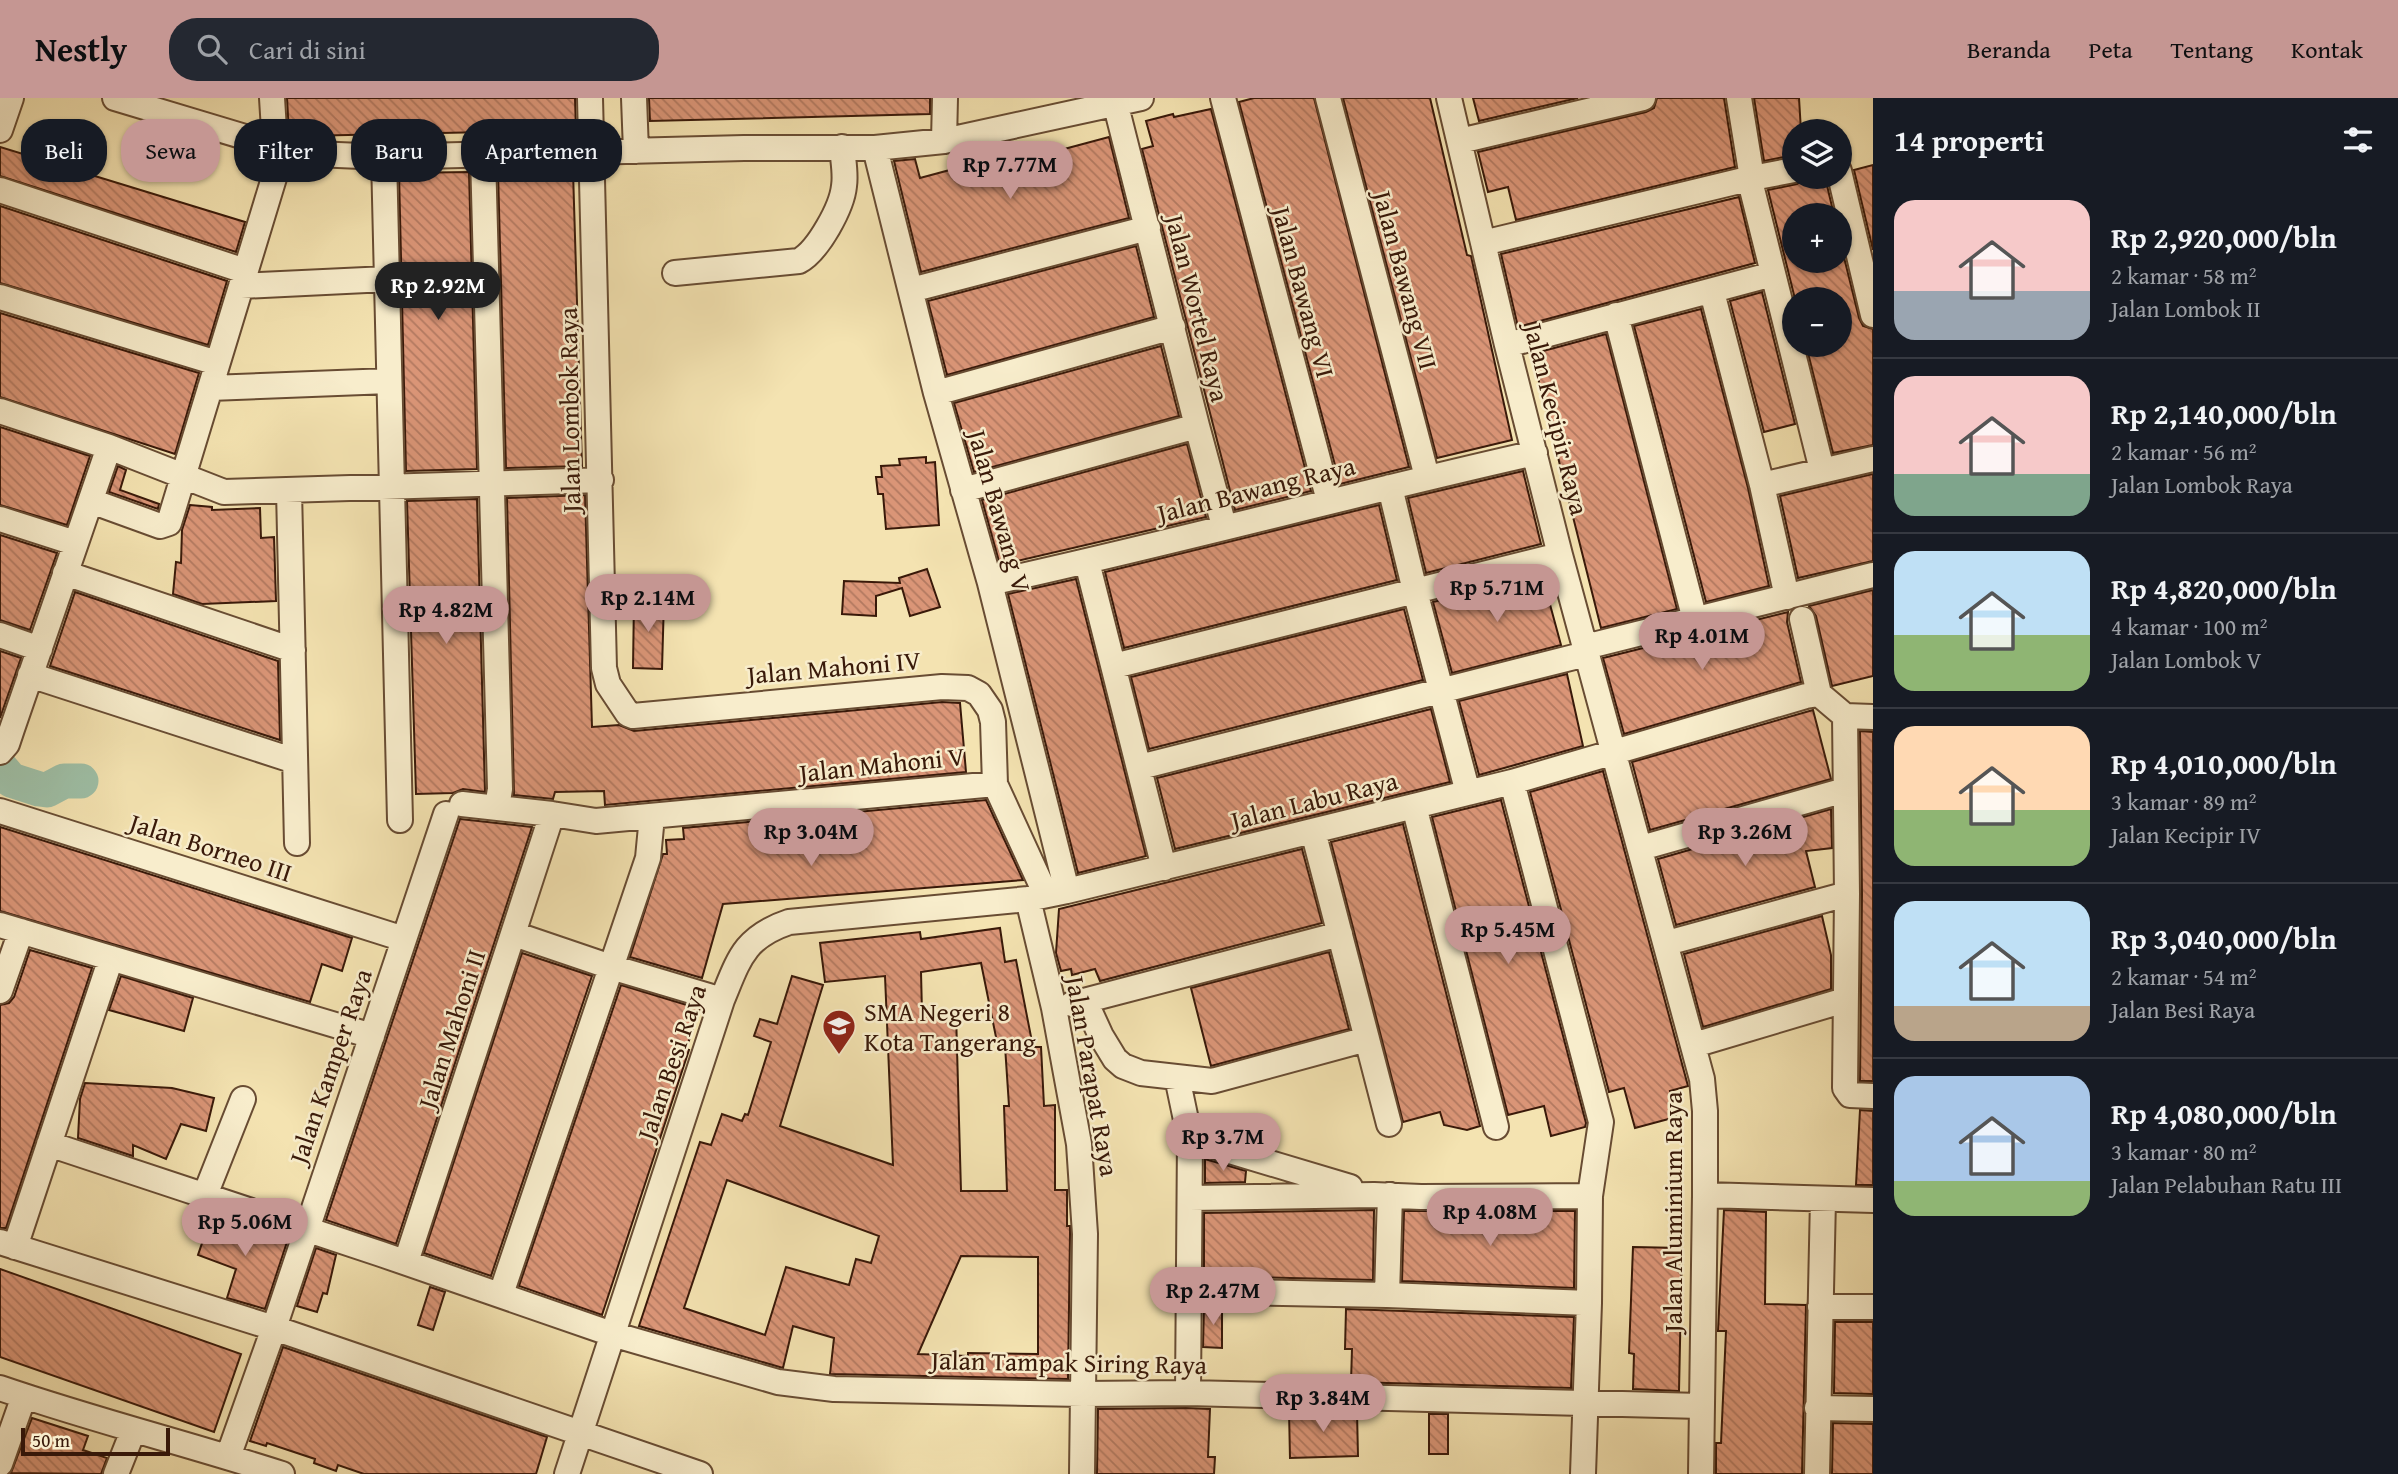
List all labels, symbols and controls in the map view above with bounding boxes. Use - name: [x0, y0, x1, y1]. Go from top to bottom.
- search box: [169, 18, 659, 81]
- text: Nestly: [35, 25, 127, 73]
- icon: search: [193, 30, 231, 68]
- text: Cari di sini: [249, 30, 366, 69]
- text: Beranda: [1967, 32, 2051, 67]
- text: Peta: [2089, 32, 2133, 67]
- text: Tentang: [2171, 32, 2253, 67]
- text: Kontak: [2291, 32, 2363, 67]
- text: 14 properti: [1894, 118, 2044, 162]
- chip: Beli: [21, 119, 107, 182]
- chip: Sewa: [121, 119, 220, 182]
- chip: Filter: [234, 119, 337, 182]
- chip: Baru: [351, 119, 447, 182]
- chip: Apartemen: [461, 119, 622, 182]
- map controls: [1782, 119, 1852, 357]
- button: layers: [1782, 119, 1852, 189]
- icon: filters: [2339, 121, 2377, 159]
- pin: Rp 7.77M: [938, 141, 1082, 201]
- text: Rp 7.77M: [963, 147, 1057, 180]
- street label: Jalan Bawang VII: [1363, 183, 1449, 374]
- street label: Jalan Bawang VI: [1262, 199, 1346, 382]
- button: +: [1782, 203, 1852, 273]
- street label: Jalan Wortel Raya: [1155, 207, 1240, 407]
- text: Rp 2,920,000/bln: [2111, 215, 2337, 259]
- icon: home: [1950, 228, 2034, 312]
- text: 2 kamar · 58 m²: [2111, 259, 2257, 292]
- pin: Rp 2.92M: [366, 262, 510, 322]
- text: Rp 2.92M: [391, 268, 485, 301]
- button: −: [1782, 287, 1852, 357]
- text: Jalan Lombok II: [2111, 292, 2261, 325]
- street label: Jalan Lombok Raya: [548, 306, 590, 516]
- street label: Jalan Kecipir Raya: [1514, 316, 1600, 520]
- text: Rp 2,140,000/bln: [2111, 391, 2337, 435]
- icon: home: [1950, 404, 2034, 488]
- street label: Jalan Bawang V: [957, 422, 1042, 597]
- text: 2 kamar · 56 m²: [2111, 435, 2257, 468]
- street label: Jalan Bawang Raya: [1150, 445, 1360, 533]
- text: Jalan Lombok Raya: [2111, 468, 2293, 501]
- pin: Rp 5.71M: [1425, 564, 1569, 624]
- text: Rp 4,820,000/bln: [2111, 566, 2337, 610]
- text: Rp 5.71M: [1450, 570, 1544, 603]
- pin: Rp 2.14M: [576, 574, 720, 634]
- icon: home: [1950, 579, 2034, 663]
- text: Rp 2.14M: [601, 580, 695, 613]
- pin: Rp 4.82M: [374, 587, 518, 646]
- text: Rp 4.82M: [399, 592, 493, 625]
- text: 4 kamar · 100 m²: [2111, 610, 2268, 643]
- pin: Rp 4.01M: [1630, 612, 1774, 672]
- text: Rp 4.01M: [1655, 618, 1749, 651]
- street label: Jalan Mahoni IV: [742, 640, 923, 694]
- text: Jalan Lombok V: [2111, 643, 2262, 676]
- street label: Jalan Mahoni V: [794, 736, 967, 792]
- text: Rp 4,010,000/bln: [2111, 741, 2337, 785]
- icon: home: [1950, 754, 2034, 838]
- street label: Jalan Labu Raya: [1224, 760, 1402, 840]
- text: 3 kamar · 89 m²: [2111, 785, 2257, 818]
- street label: Jalan Borneo III: [122, 801, 297, 892]
- pin: Rp 3.04M: [739, 808, 883, 868]
- pin: Rp 3.26M: [1673, 808, 1817, 868]
- text: Rp 3.04M: [764, 814, 858, 847]
- text: Rp 3.26M: [1698, 814, 1792, 847]
- text: Jalan Kecipir IV: [2111, 818, 2261, 851]
- pin: Rp 5.45M: [1436, 906, 1580, 966]
- text: Rp 5.45M: [1461, 912, 1555, 945]
- text: Rp 3,040,000/bln: [2111, 916, 2337, 960]
- icon: home: [1950, 929, 2034, 1013]
- street label: Jalan Mahoni II: [406, 944, 495, 1117]
- text: 2 kamar · 54 m²: [2111, 960, 2257, 993]
- street label: Jalan Kamper Raya: [277, 963, 382, 1172]
- street label: Jalan Parapat Raya: [1056, 970, 1130, 1180]
- street label: Jalan Besi Raya: [625, 978, 716, 1148]
- place label: SMA Negeri 8 Kota Tangerang: [864, 992, 1036, 1061]
- text: Jalan Besi Raya: [2111, 993, 2255, 1026]
- school or university icon: SMA Negeri 8 Kota Tangerang: [820, 1007, 858, 1056]
- street label: Jalan Aluminium Raya: [1653, 1091, 1692, 1336]
- text: Rp 4,080,000/bln: [2111, 1091, 2337, 1135]
- icon: home: [1950, 1104, 2034, 1188]
- pin: Rp 3.7M: [1158, 1114, 1288, 1173]
- text: Rp 3.7M: [1182, 1119, 1264, 1152]
- text: 3 kamar · 80 m²: [2111, 1135, 2257, 1168]
- text: Jalan Pelabuhan Ratu III: [2111, 1168, 2342, 1201]
- pin: Rp 4.08M: [1418, 1188, 1562, 1248]
- text: Rp 4.08M: [1443, 1194, 1537, 1227]
- pin: Rp 5.06M: [173, 1198, 317, 1258]
- text: Rp 5.06M: [198, 1204, 292, 1237]
- pin: Rp 2.47M: [1141, 1268, 1285, 1327]
- text: Rp 2.47M: [1166, 1273, 1260, 1306]
- street label: Jalan Tampak Siring Raya: [928, 1340, 1208, 1384]
- pin: Rp 3.84M: [1251, 1374, 1395, 1434]
- text: Rp 3.84M: [1276, 1380, 1370, 1413]
- scale bar: [21, 1425, 170, 1457]
- text: 50 m: [32, 1426, 70, 1454]

